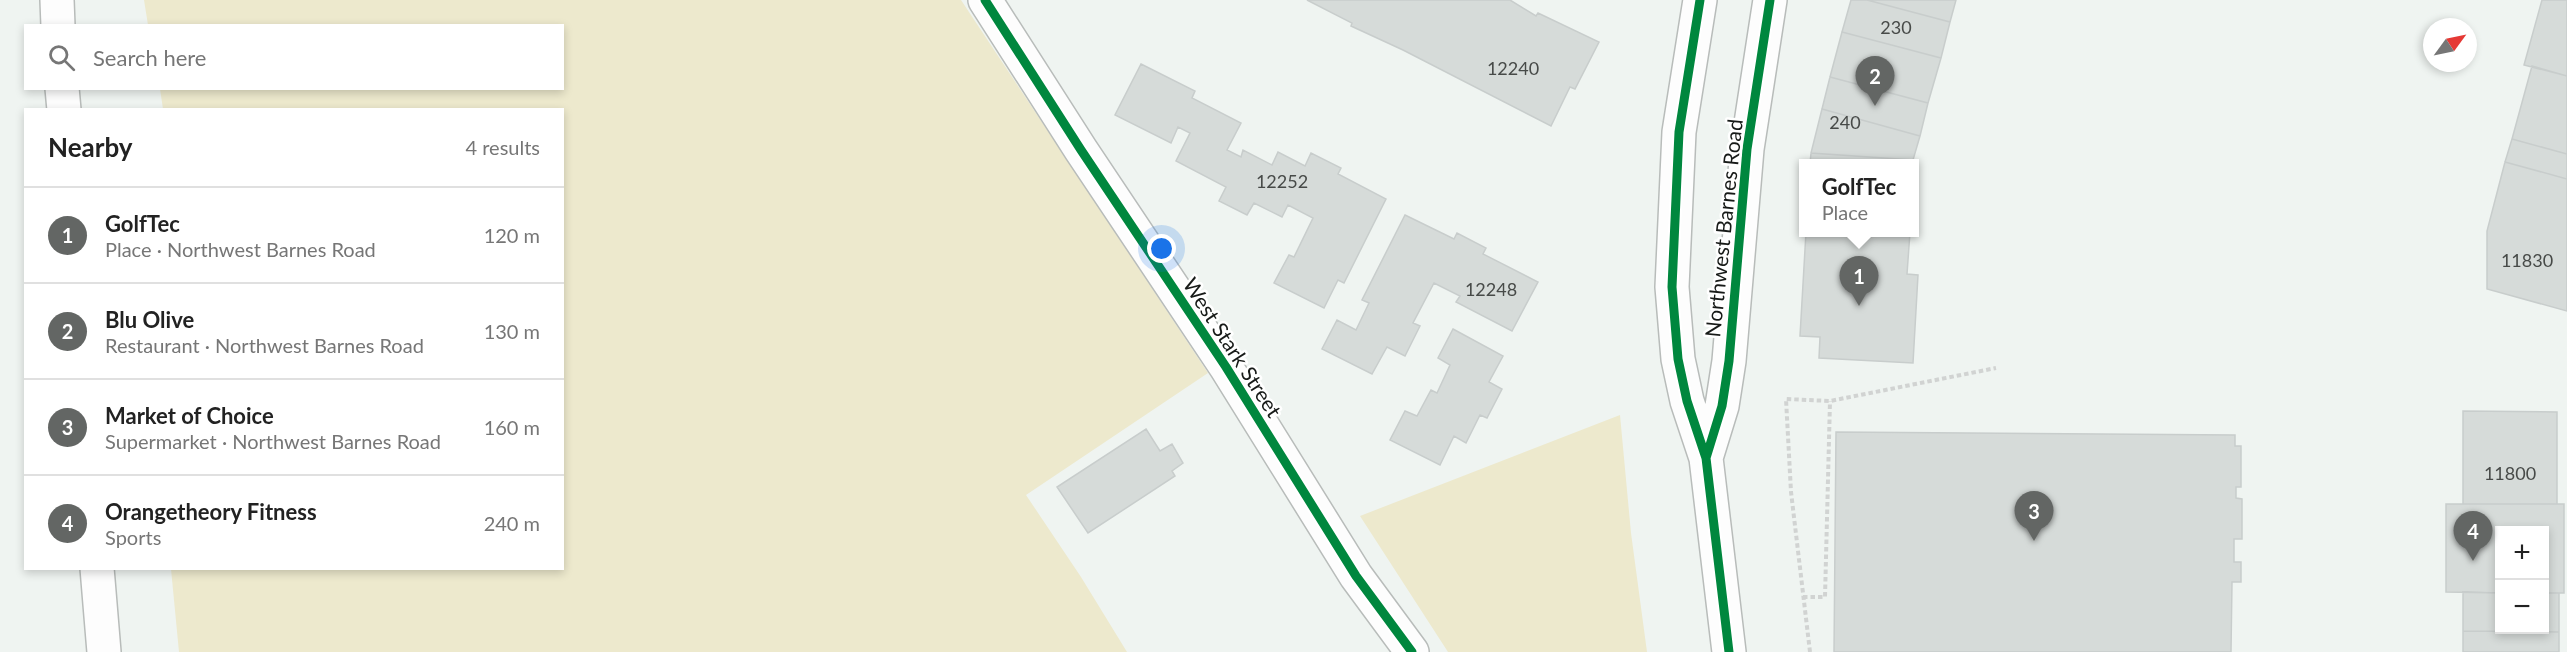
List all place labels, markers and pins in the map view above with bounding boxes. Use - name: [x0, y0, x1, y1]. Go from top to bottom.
- pin: 2: [1856, 57, 1894, 106]
- pin: 1: [1840, 256, 1878, 306]
- pin: 3: [2014, 492, 2054, 541]
- pin: 4: [2454, 512, 2492, 561]

